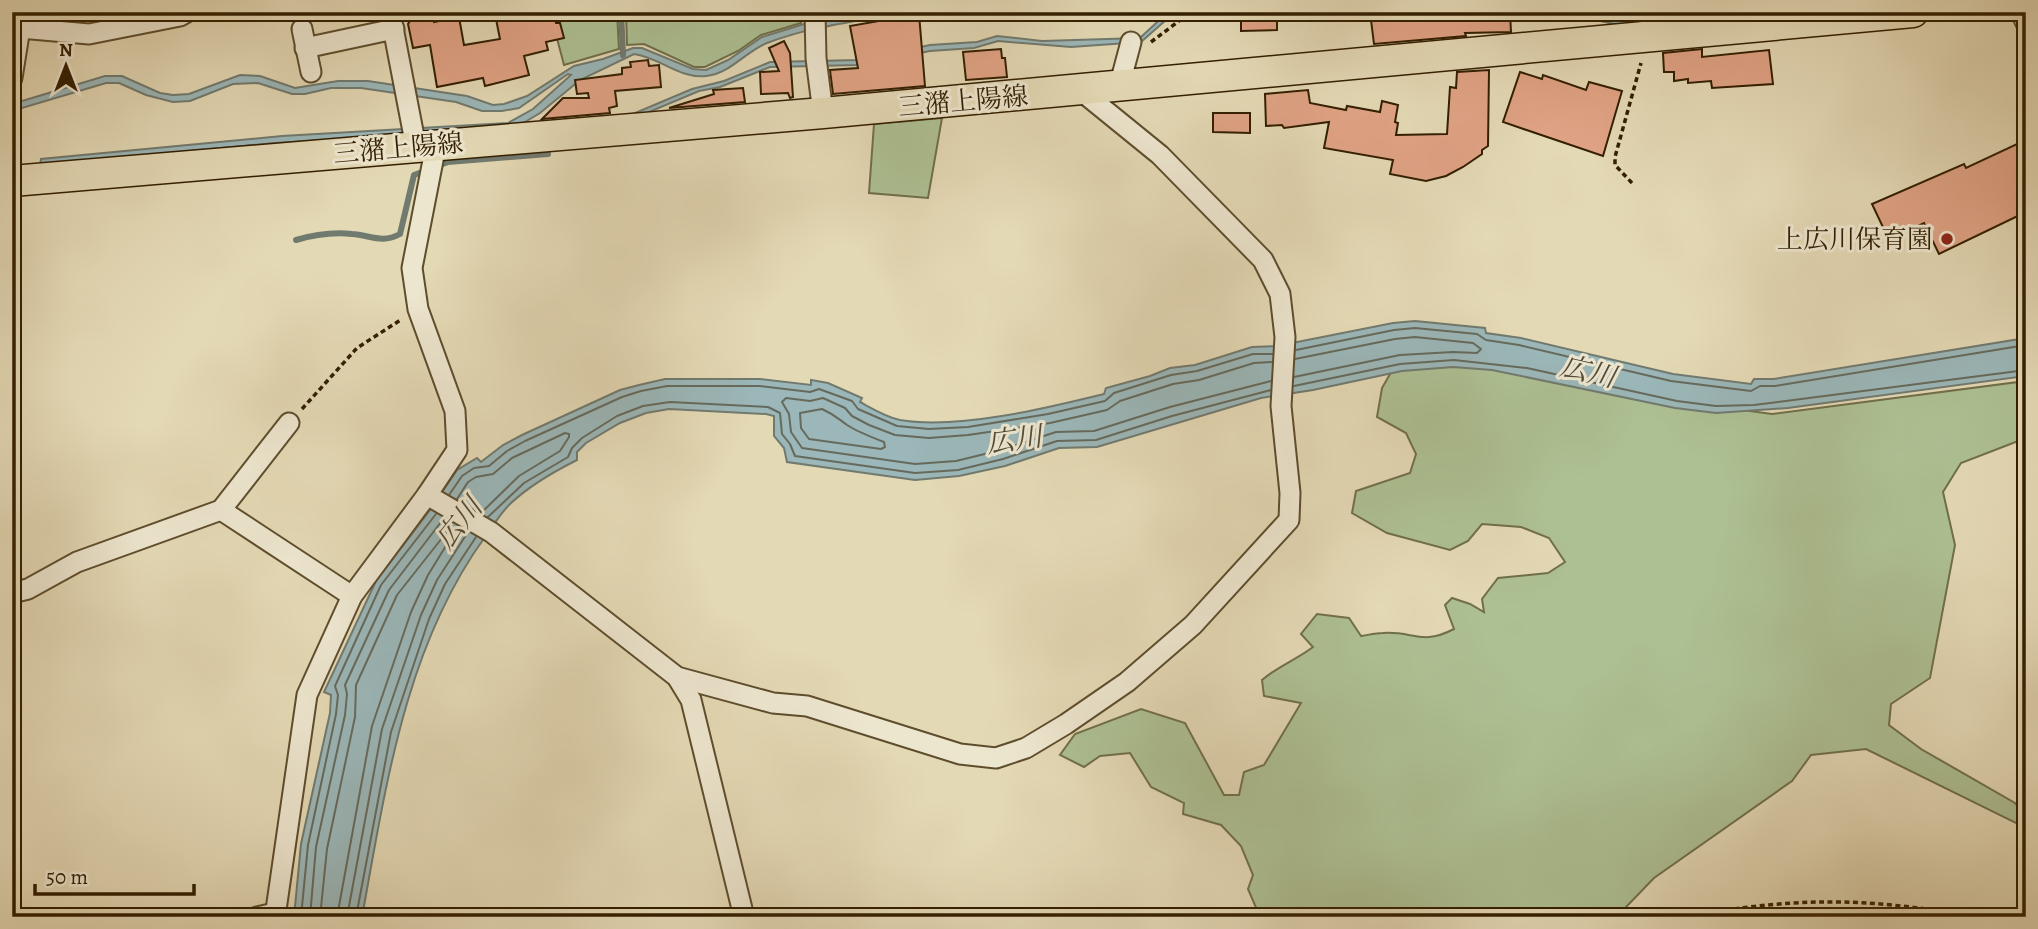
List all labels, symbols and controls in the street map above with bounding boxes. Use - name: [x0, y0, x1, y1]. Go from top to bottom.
- north arrow: [32, 32, 102, 102]
- text: N: [59, 37, 73, 63]
- street label: 三潴上陽線: [897, 78, 1029, 125]
- street label: 三潴上陽線: [332, 125, 464, 172]
- place label: 上広川保育園: [1777, 222, 1933, 257]
- marker: 上広川保育園: [1939, 231, 1955, 247]
- water label: 広川: [1556, 347, 1622, 397]
- water label: 広川: [984, 417, 1047, 463]
- water label: 広川: [426, 488, 493, 557]
- scale bar: [35, 852, 194, 896]
- text: 50 m: [46, 863, 88, 891]

